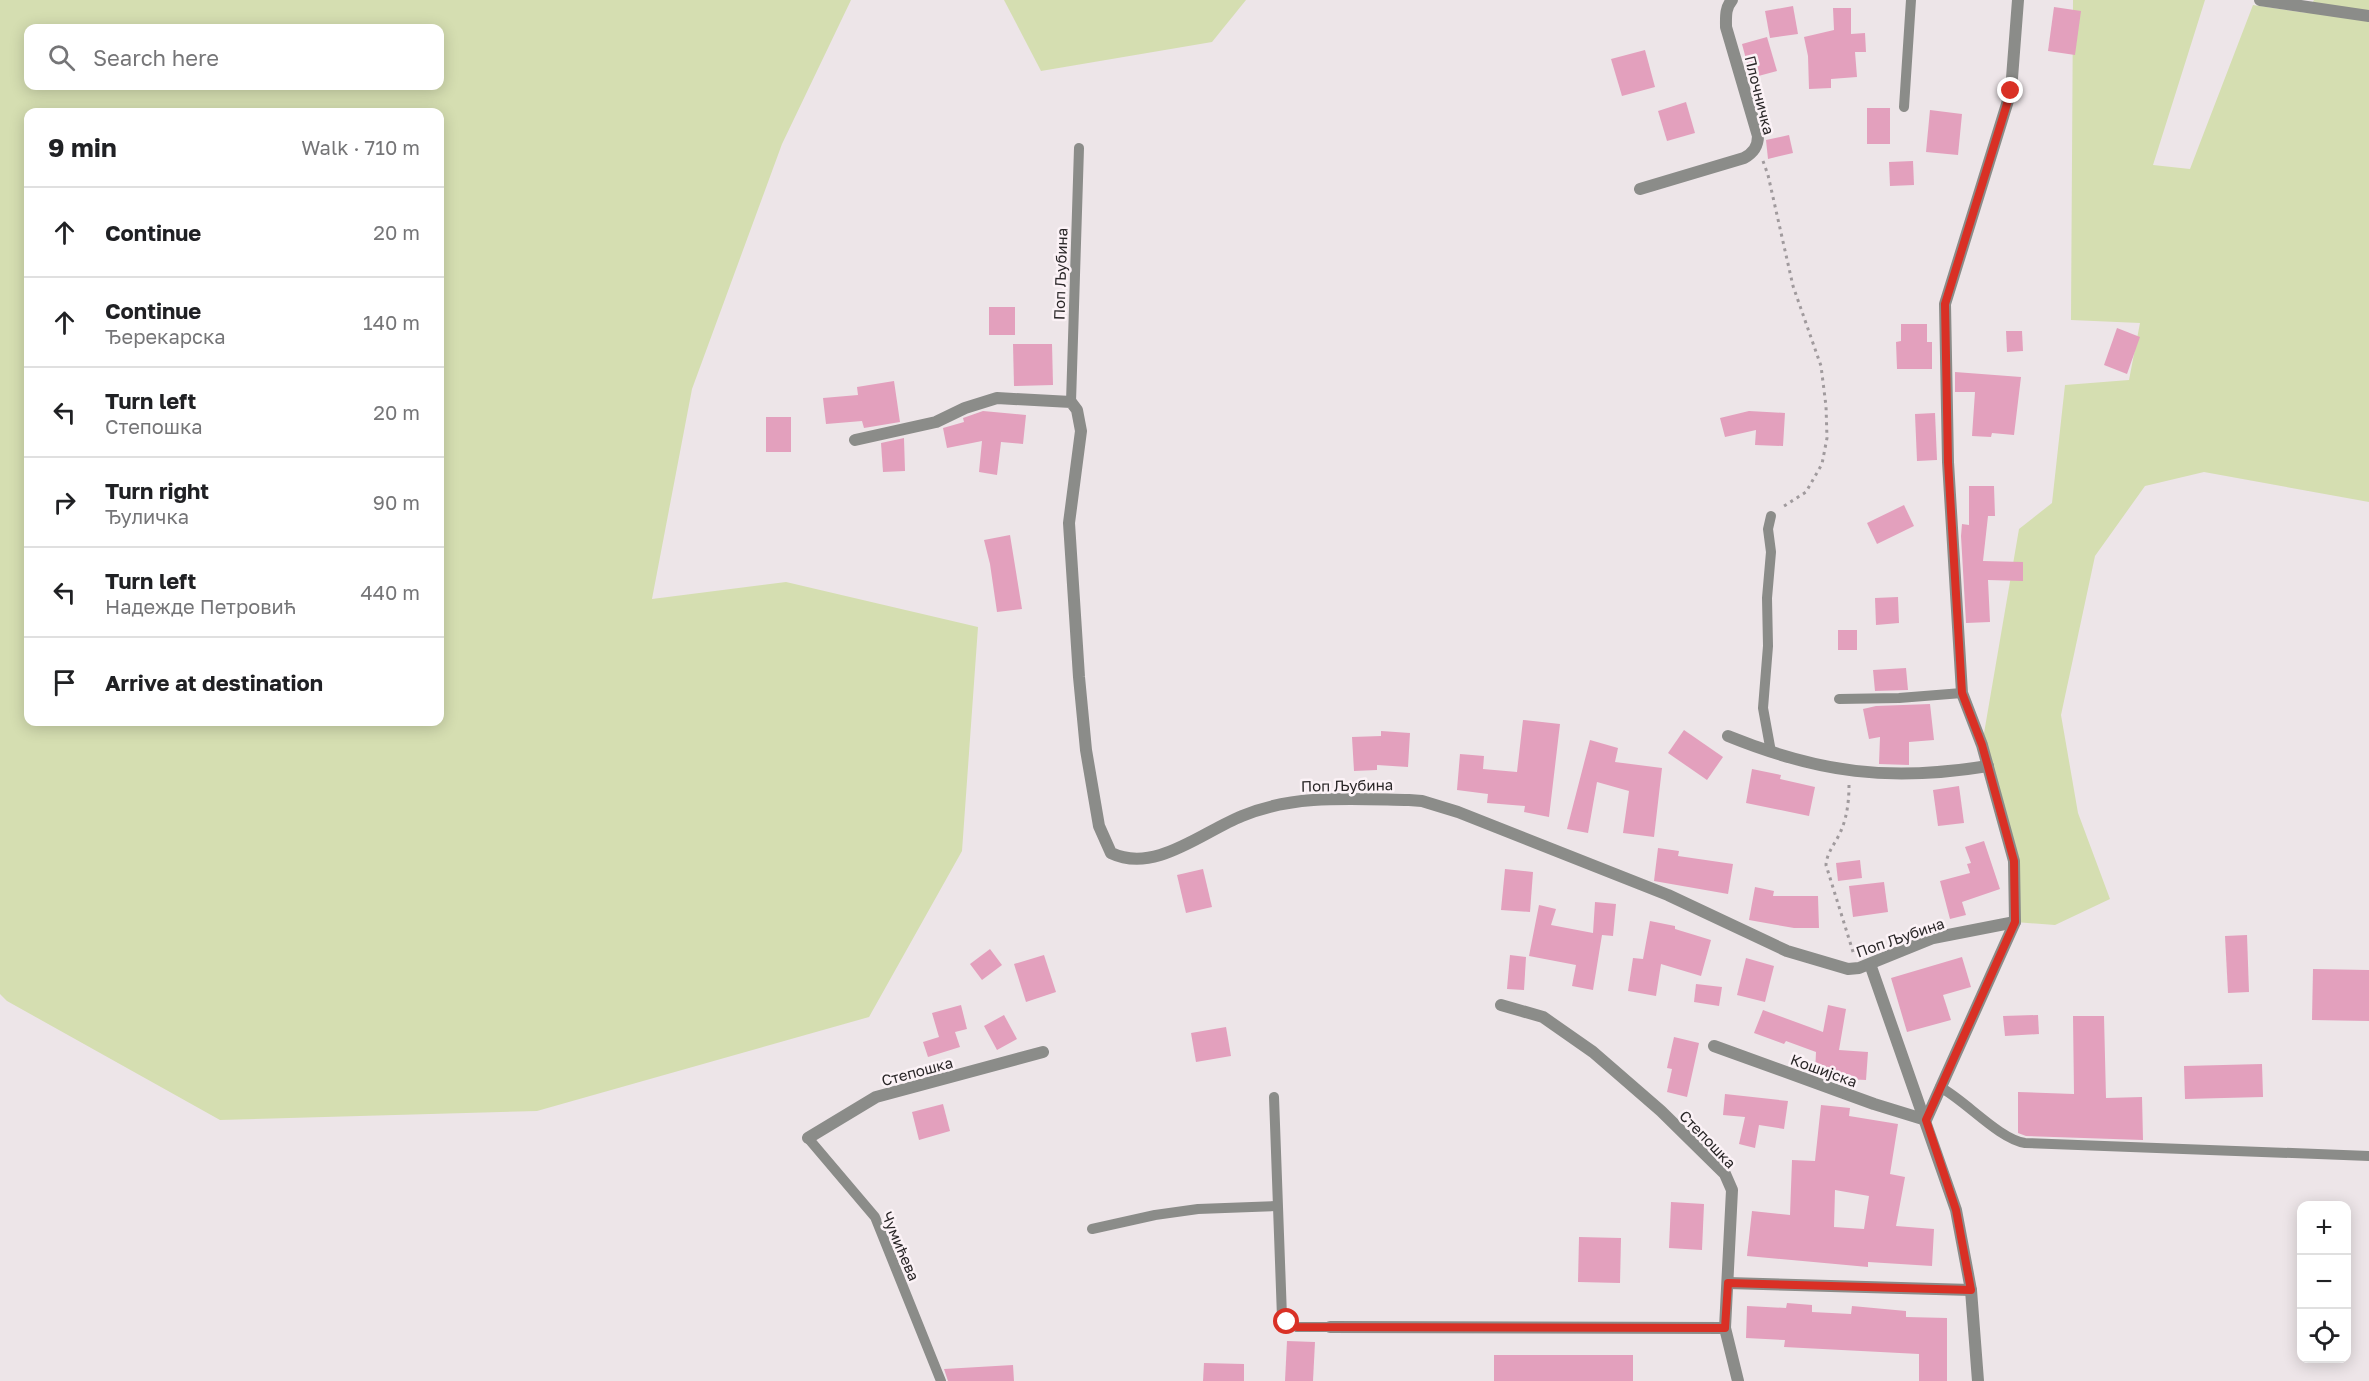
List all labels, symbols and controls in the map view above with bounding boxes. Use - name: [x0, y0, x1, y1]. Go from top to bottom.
- search box: [24, 24, 444, 90]
- icon: search: [45, 41, 78, 74]
- text: Search here: [93, 44, 219, 71]
- street label: Плочничка: [1741, 54, 1779, 136]
- route end: [1997, 77, 2023, 103]
- text: 9 min: [48, 132, 117, 163]
- text: Walk · 710 m: [301, 135, 420, 159]
- icon: ahead: [48, 216, 81, 249]
- text: Continue: [105, 219, 201, 246]
- text: 20 m: [373, 220, 420, 244]
- street label: Поп Љубина: [1049, 228, 1071, 320]
- text: Continue: [105, 297, 201, 324]
- icon: ahead: [48, 306, 81, 339]
- text: 140 m: [363, 310, 420, 334]
- text: Ђерекарска: [105, 324, 226, 348]
- text: Turn left: [105, 387, 196, 414]
- icon: left: [48, 396, 81, 429]
- text: 20 m: [373, 400, 420, 424]
- text: Степошка: [105, 414, 203, 438]
- text: Turn right: [105, 477, 209, 504]
- icon: right: [48, 486, 81, 519]
- text: 90 m: [373, 490, 420, 514]
- text: Ђуличка: [105, 504, 189, 528]
- text: Turn left: [105, 567, 196, 594]
- icon: left: [48, 576, 81, 609]
- text: 440 m: [361, 580, 420, 604]
- text: Надежде Петровић: [105, 594, 296, 618]
- icon: arrive: [48, 666, 81, 699]
- text: Arrive at destination: [105, 669, 323, 696]
- street label: Поп Љубина: [1301, 775, 1393, 795]
- street label: Поп Љубина: [1853, 913, 1947, 961]
- street label: Кошијска: [1788, 1050, 1860, 1090]
- street label: Степошка: [879, 1053, 955, 1089]
- street label: Степошка: [1676, 1106, 1740, 1172]
- map controls: [2297, 1201, 2351, 1363]
- button: +: [2297, 1201, 2351, 1255]
- street label: Чумићева: [878, 1209, 924, 1283]
- button: −: [2297, 1255, 2351, 1309]
- route start: [1273, 1308, 1299, 1334]
- button: locate: [2297, 1309, 2351, 1363]

